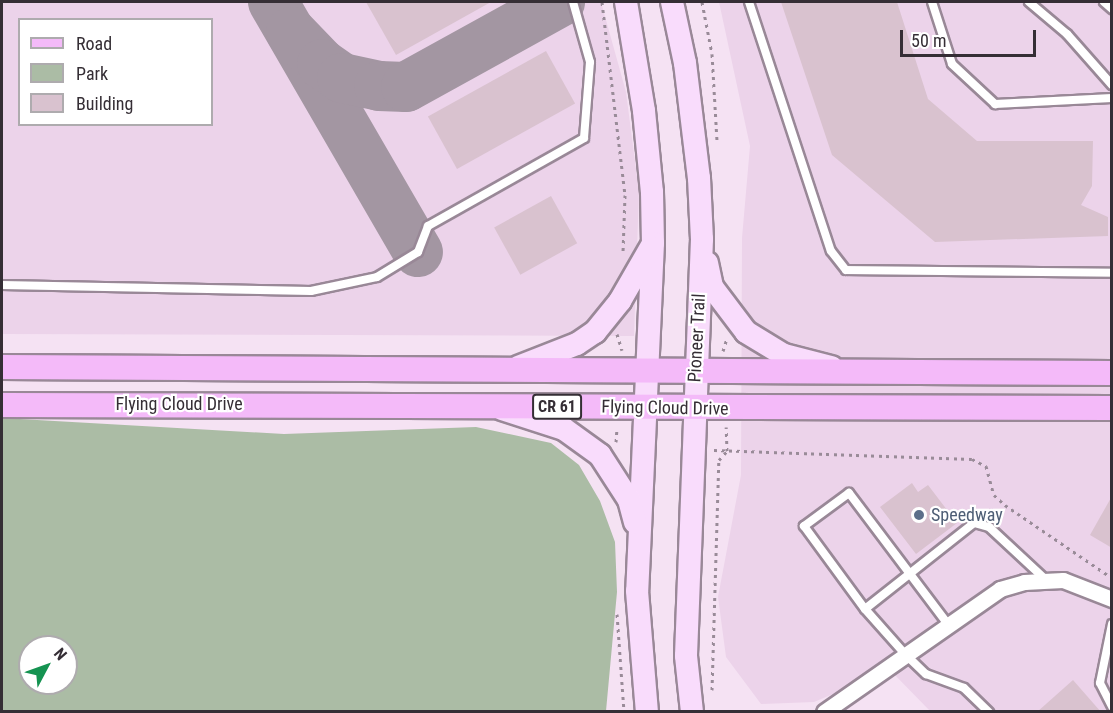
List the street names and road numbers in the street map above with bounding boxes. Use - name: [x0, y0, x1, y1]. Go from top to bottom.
- street label: Pioneer Trail: [684, 293, 710, 383]
- street label: Flying Cloud Drive: [115, 393, 243, 415]
- road number: CR 61: [532, 394, 582, 420]
- street label: Flying Cloud Drive: [601, 396, 729, 420]

